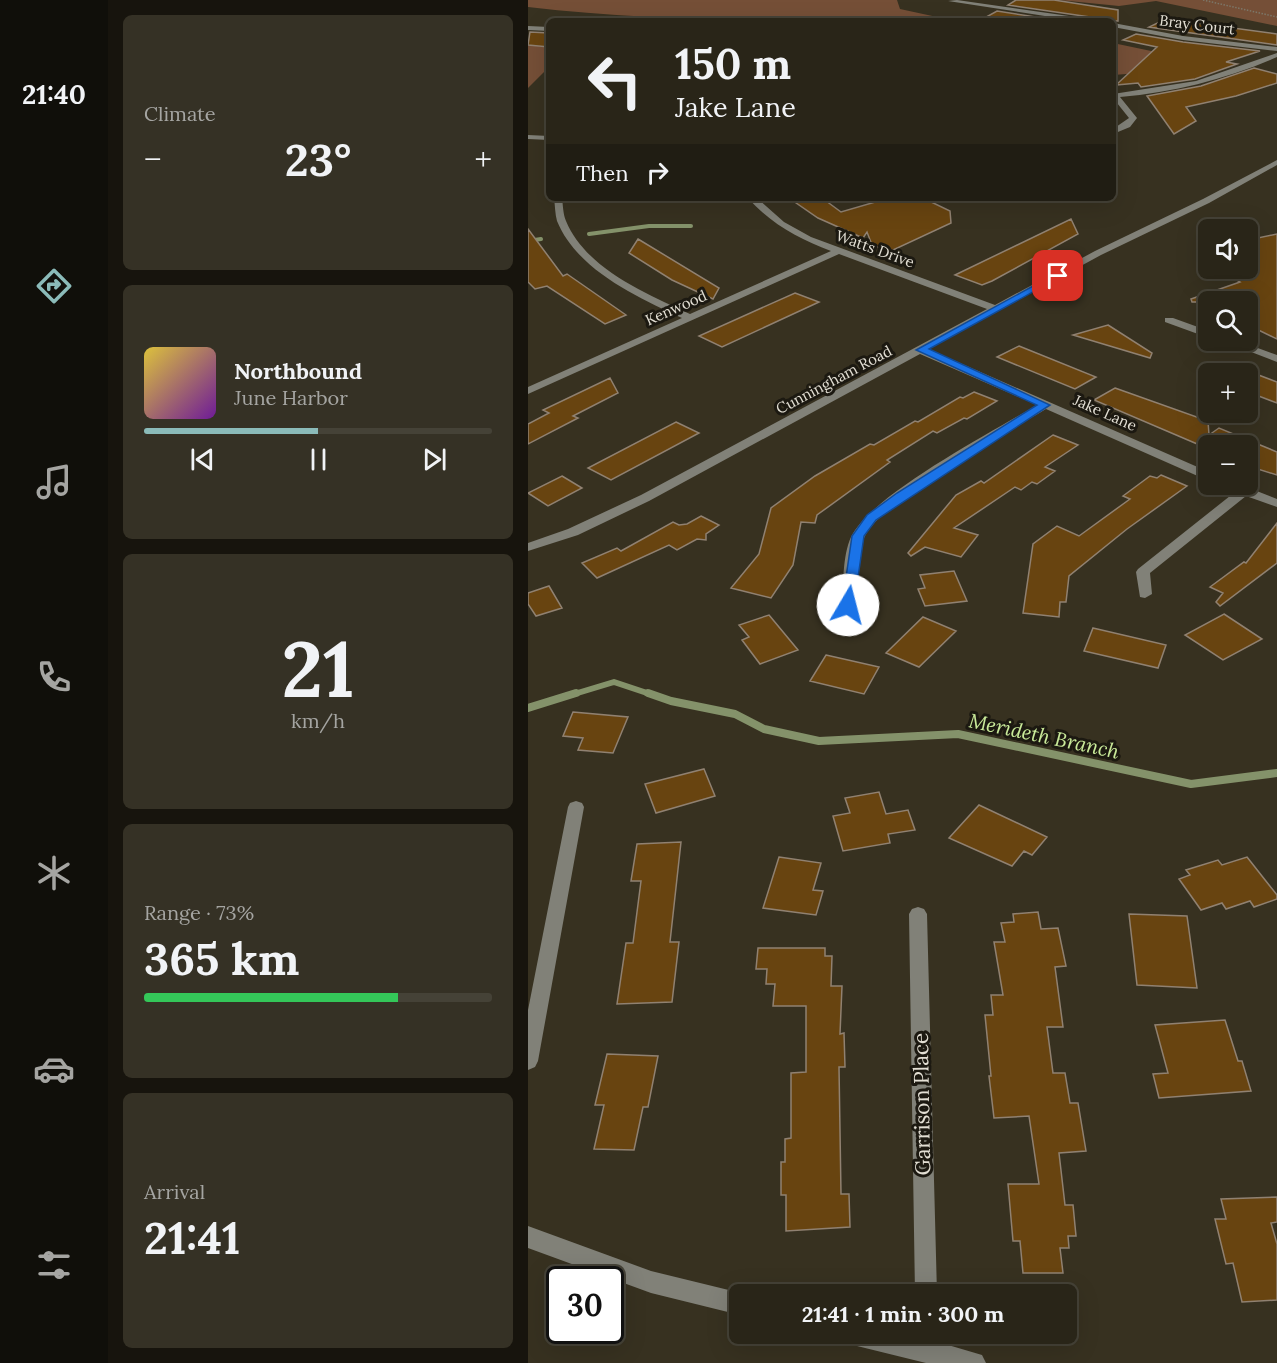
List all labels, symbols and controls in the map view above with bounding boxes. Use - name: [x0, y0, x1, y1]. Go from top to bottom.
- street label: Bray Court: [1158, 10, 1236, 39]
- text: 150 m: [675, 37, 791, 91]
- icon: left: [576, 42, 654, 120]
- text: 21:40: [22, 77, 86, 111]
- text: Jake Lane: [675, 90, 796, 124]
- text: Climate: [144, 101, 216, 126]
- text: 23°: [285, 131, 351, 188]
- text: −: [144, 138, 162, 180]
- text: +: [474, 138, 492, 180]
- icon: right: [641, 156, 674, 189]
- text: Then: [576, 159, 629, 187]
- map controls: [1198, 219, 1258, 495]
- button: sound: [1198, 219, 1258, 279]
- street label: Watts Drive: [833, 226, 917, 272]
- pin: [1032, 250, 1083, 301]
- icon: arrive: [1041, 259, 1074, 292]
- icon: directions: [33, 265, 75, 307]
- street label: Kenwood: [642, 286, 710, 330]
- button: search: [1198, 291, 1258, 351]
- street label: Cunningham Road: [773, 341, 895, 418]
- text: Northbound: [234, 357, 362, 385]
- button: +: [1198, 363, 1258, 423]
- text: June Harbor: [234, 385, 348, 410]
- street label: Jake Lane: [1070, 390, 1140, 435]
- button: −: [1198, 435, 1258, 495]
- icon: previous: [186, 443, 219, 476]
- icon: pause: [302, 443, 335, 476]
- icon: next: [418, 443, 451, 476]
- icon: music: [33, 461, 75, 503]
- position arrow: [816, 573, 880, 637]
- text: 21: [281, 619, 355, 718]
- icon: phone: [33, 656, 75, 698]
- water label: Merideth Branch: [967, 707, 1122, 764]
- text: km/h: [291, 708, 345, 733]
- icon: climate: [33, 852, 75, 894]
- text: Range · 73%: [144, 900, 254, 925]
- text: 365 km: [144, 930, 299, 987]
- street label: Garrison Place: [907, 1032, 936, 1176]
- icon: car: [33, 1048, 75, 1090]
- text: Arrival: [144, 1179, 205, 1204]
- text: 21:41: [144, 1209, 240, 1266]
- icon: filters: [33, 1244, 75, 1286]
- speed limit sign: 30: [546, 1266, 624, 1344]
- text: 21:41 · 1 min · 300 m: [802, 1300, 1004, 1328]

